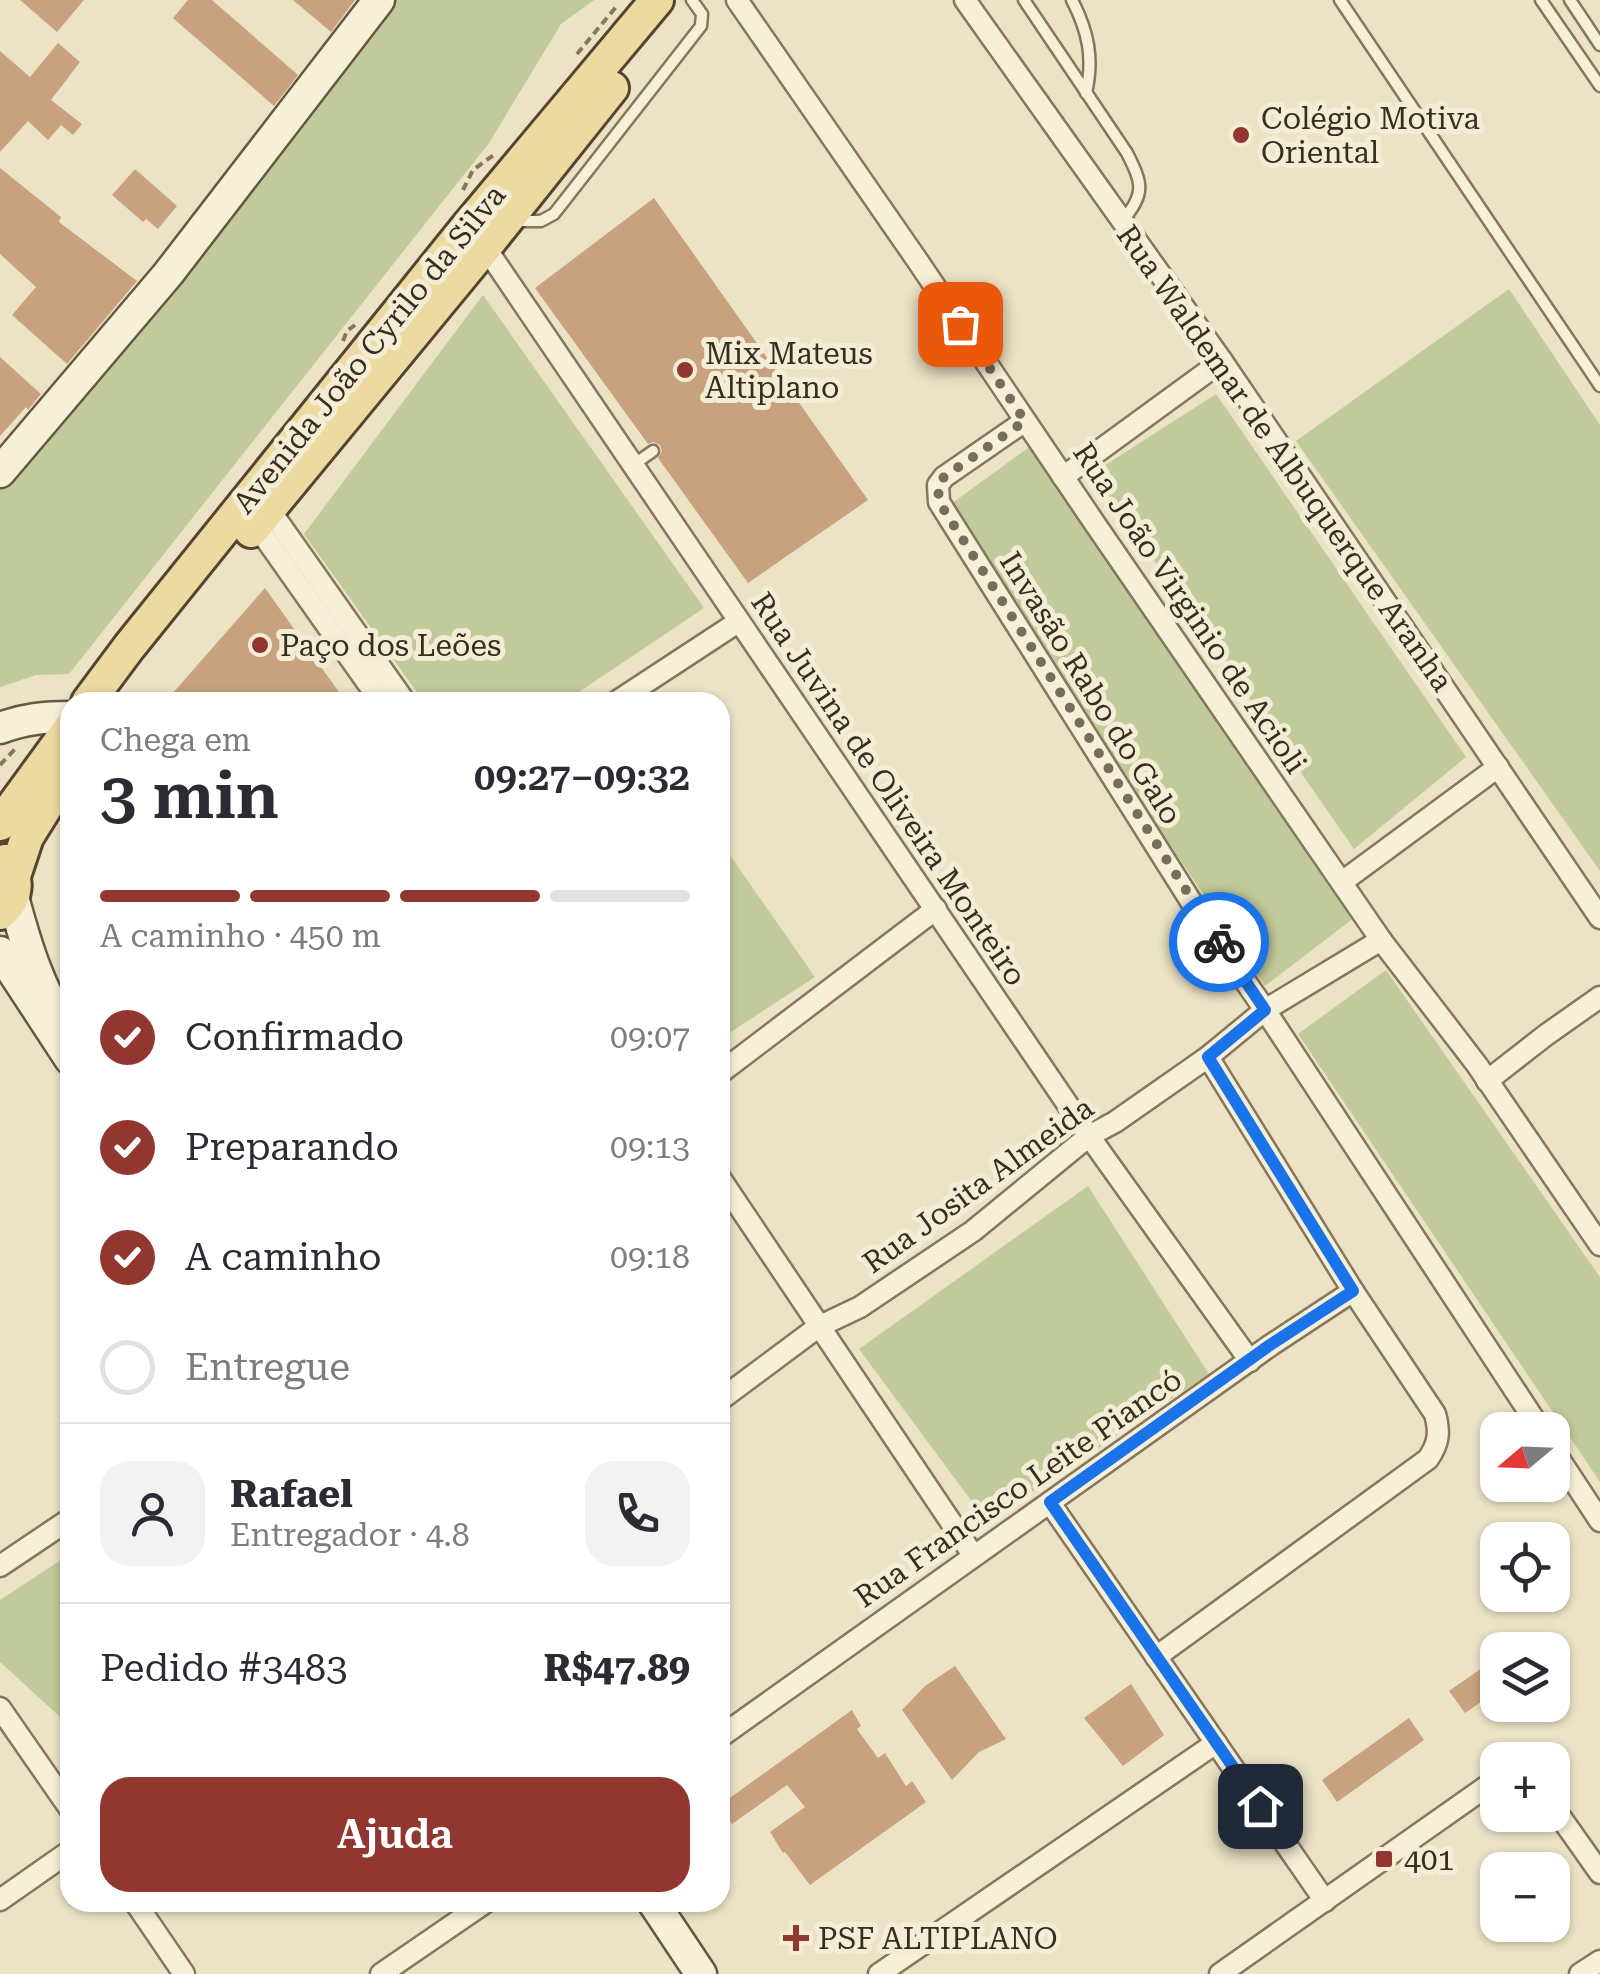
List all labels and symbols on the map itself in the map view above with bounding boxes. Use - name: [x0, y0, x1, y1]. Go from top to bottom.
- place label: Colégio Motiva Oriental: [1261, 101, 1480, 170]
- marker: Colégio Motiva Oriental: [1230, 124, 1252, 146]
- street label: Avenida João Cyrilo da Silva: [226, 178, 512, 520]
- street label: Rua Waldemar de Albuquerque Aranha: [1110, 218, 1460, 698]
- pin: [918, 282, 1003, 367]
- place label: Mix Mateus Altiplano: [705, 336, 873, 405]
- marker: Mix Mateus Altiplano: [674, 359, 696, 381]
- street label: Rua João Virginio de Acioli: [1066, 436, 1314, 780]
- street label: Invasão Rabo do Galo: [993, 545, 1189, 831]
- street label: Rua Juvina de Oliveira Monteiro: [744, 586, 1034, 992]
- place label: Paço dos Leões: [280, 628, 501, 663]
- marker: Paço dos Leões: [249, 634, 271, 656]
- courier: [1169, 892, 1269, 992]
- street label: Rua Josita Almeida: [856, 1090, 1100, 1280]
- street label: Rua Francisco Leite Piancó: [848, 1362, 1188, 1614]
- north arrow: [1480, 1412, 1570, 1502]
- pin: [1218, 1764, 1303, 1849]
- place label: 401: [1404, 1842, 1454, 1877]
- marker: 401: [1373, 1848, 1395, 1870]
- place label: PSF ALTIPLANO: [818, 1921, 1058, 1956]
- marker: PSF ALTIPLANO: [783, 1925, 809, 1951]

